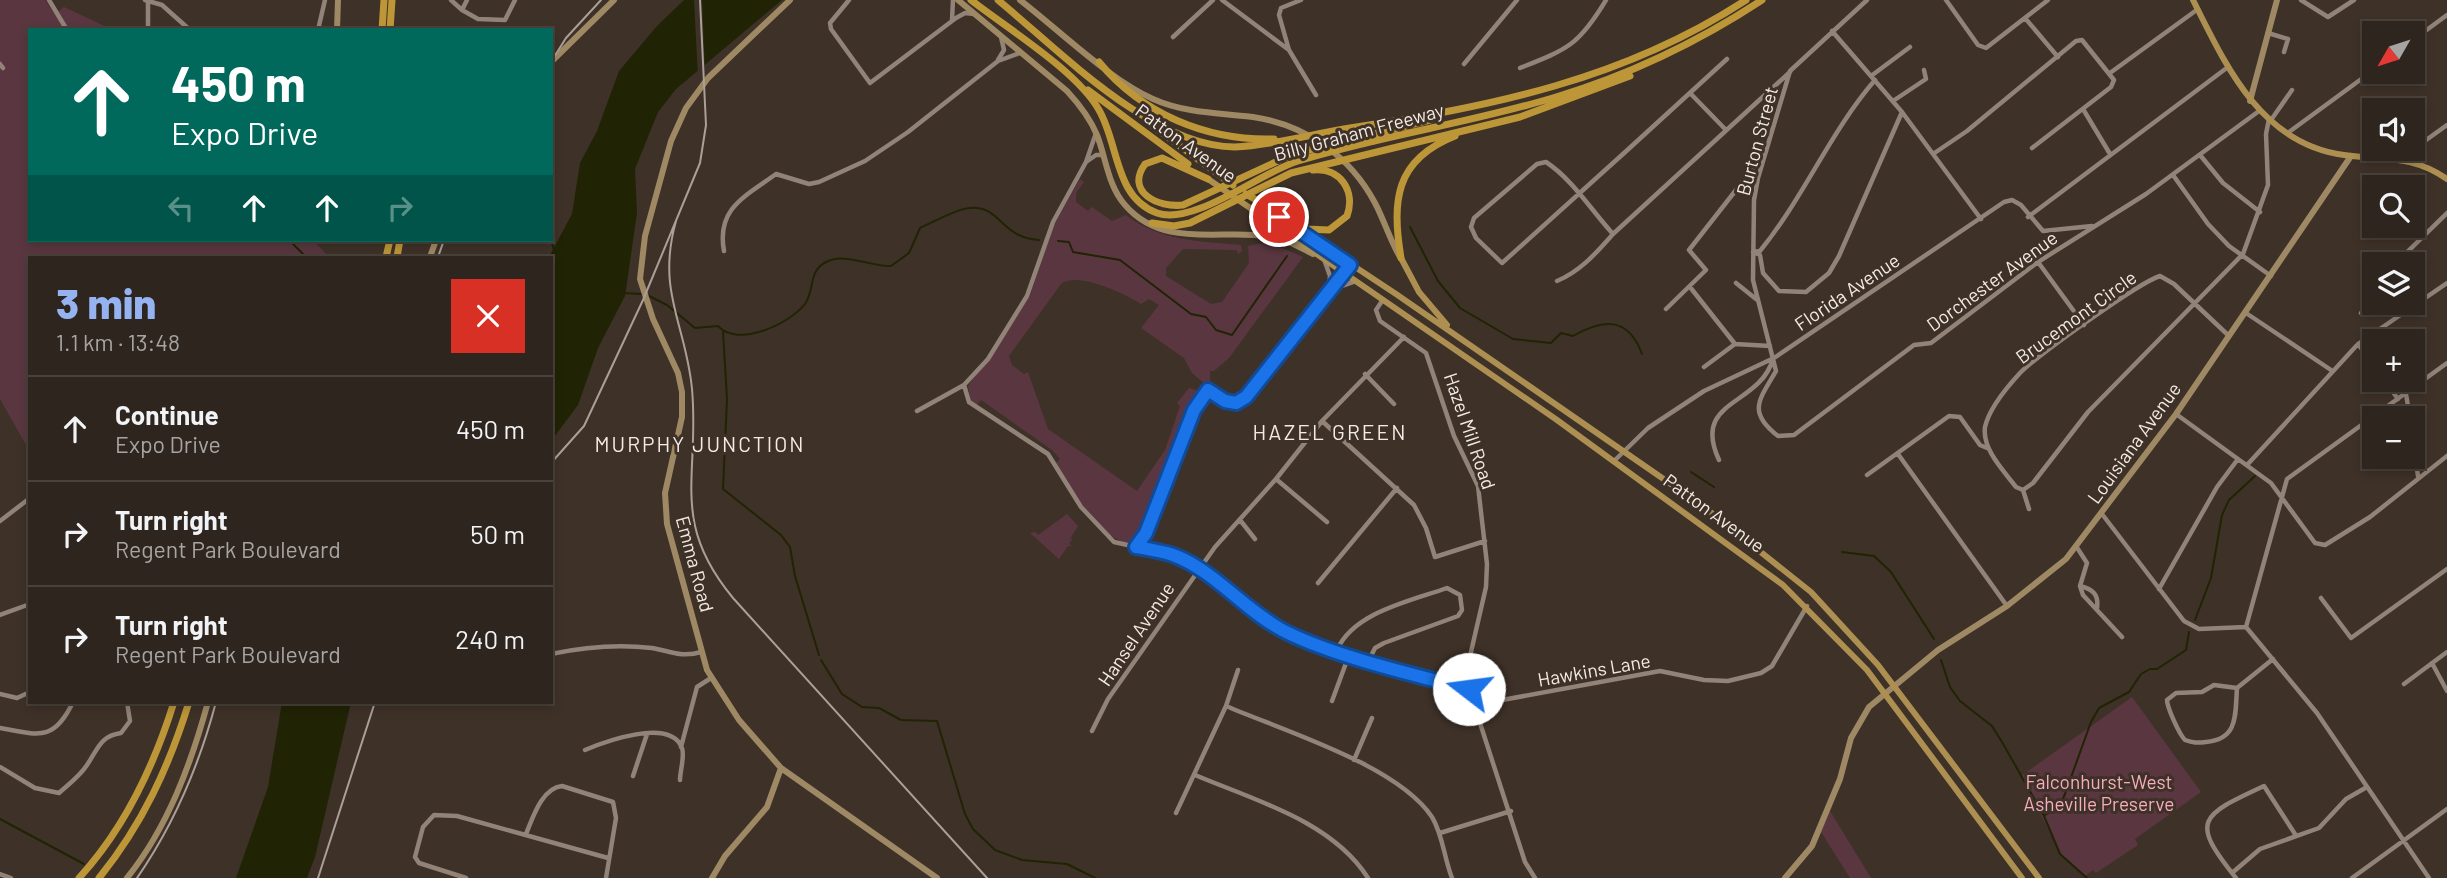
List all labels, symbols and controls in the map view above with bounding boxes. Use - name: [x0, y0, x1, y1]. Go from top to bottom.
- north arrow: [2362, 21, 2426, 84]
- map controls: [2362, 21, 2425, 469]
- text: 450 m: [171, 53, 306, 112]
- icon: ahead: [56, 56, 147, 147]
- street label: Burton Street: [1731, 84, 1782, 198]
- street label: Patton Avenue: [1131, 98, 1241, 187]
- street label: Billy Graham Freeway: [1271, 98, 1447, 165]
- button: sound: [2362, 98, 2425, 161]
- text: Expo Drive: [171, 113, 318, 151]
- button: search: [2362, 175, 2425, 238]
- pin: [1249, 187, 1309, 247]
- icon: left: [162, 189, 200, 227]
- icon: ahead: [235, 189, 273, 227]
- icon: ahead: [308, 189, 346, 227]
- icon: right: [381, 189, 419, 227]
- icon: arrive: [1260, 198, 1298, 236]
- street label: Dorchester Avenue: [1922, 225, 2062, 336]
- street label: Florida Avenue: [1790, 248, 1904, 335]
- button: layers: [2362, 252, 2425, 315]
- street label: Brucemont Circle: [2011, 265, 2140, 368]
- text: 3 min: [56, 277, 156, 327]
- button: close: [451, 279, 525, 353]
- text: 1.1 km · 13:48: [56, 328, 180, 356]
- button: +: [2362, 329, 2425, 392]
- street label: Hazel Mill Road: [1440, 369, 1501, 492]
- street label: Louisiana Avenue: [2082, 378, 2185, 508]
- text: Continue: [115, 399, 219, 430]
- button: −: [2362, 406, 2425, 469]
- icon: ahead: [56, 410, 94, 448]
- text: 450 m: [456, 413, 525, 444]
- district label: HAZEL GREEN: [1253, 419, 1407, 444]
- text: Expo Drive: [115, 430, 221, 458]
- district label: MURPHY JUNCTION: [595, 431, 805, 456]
- street label: Patton Avenue: [1659, 468, 1769, 557]
- text: Turn right: [115, 504, 228, 535]
- street label: Emma Road: [672, 513, 719, 614]
- icon: right: [56, 515, 94, 553]
- text: 50 m: [470, 518, 525, 549]
- text: Regent Park Boulevard: [115, 535, 341, 563]
- street label: Hansel Avenue: [1092, 577, 1179, 690]
- text: Turn right: [115, 609, 228, 640]
- icon: right: [56, 620, 94, 658]
- text: 240 m: [455, 623, 525, 654]
- text: Regent Park Boulevard: [115, 640, 341, 668]
- street label: Hawkins Lane: [1536, 648, 1652, 691]
- position arrow: [1432, 652, 1506, 726]
- park label: Falconhurst-West Asheville Preserve: [2024, 770, 2174, 815]

